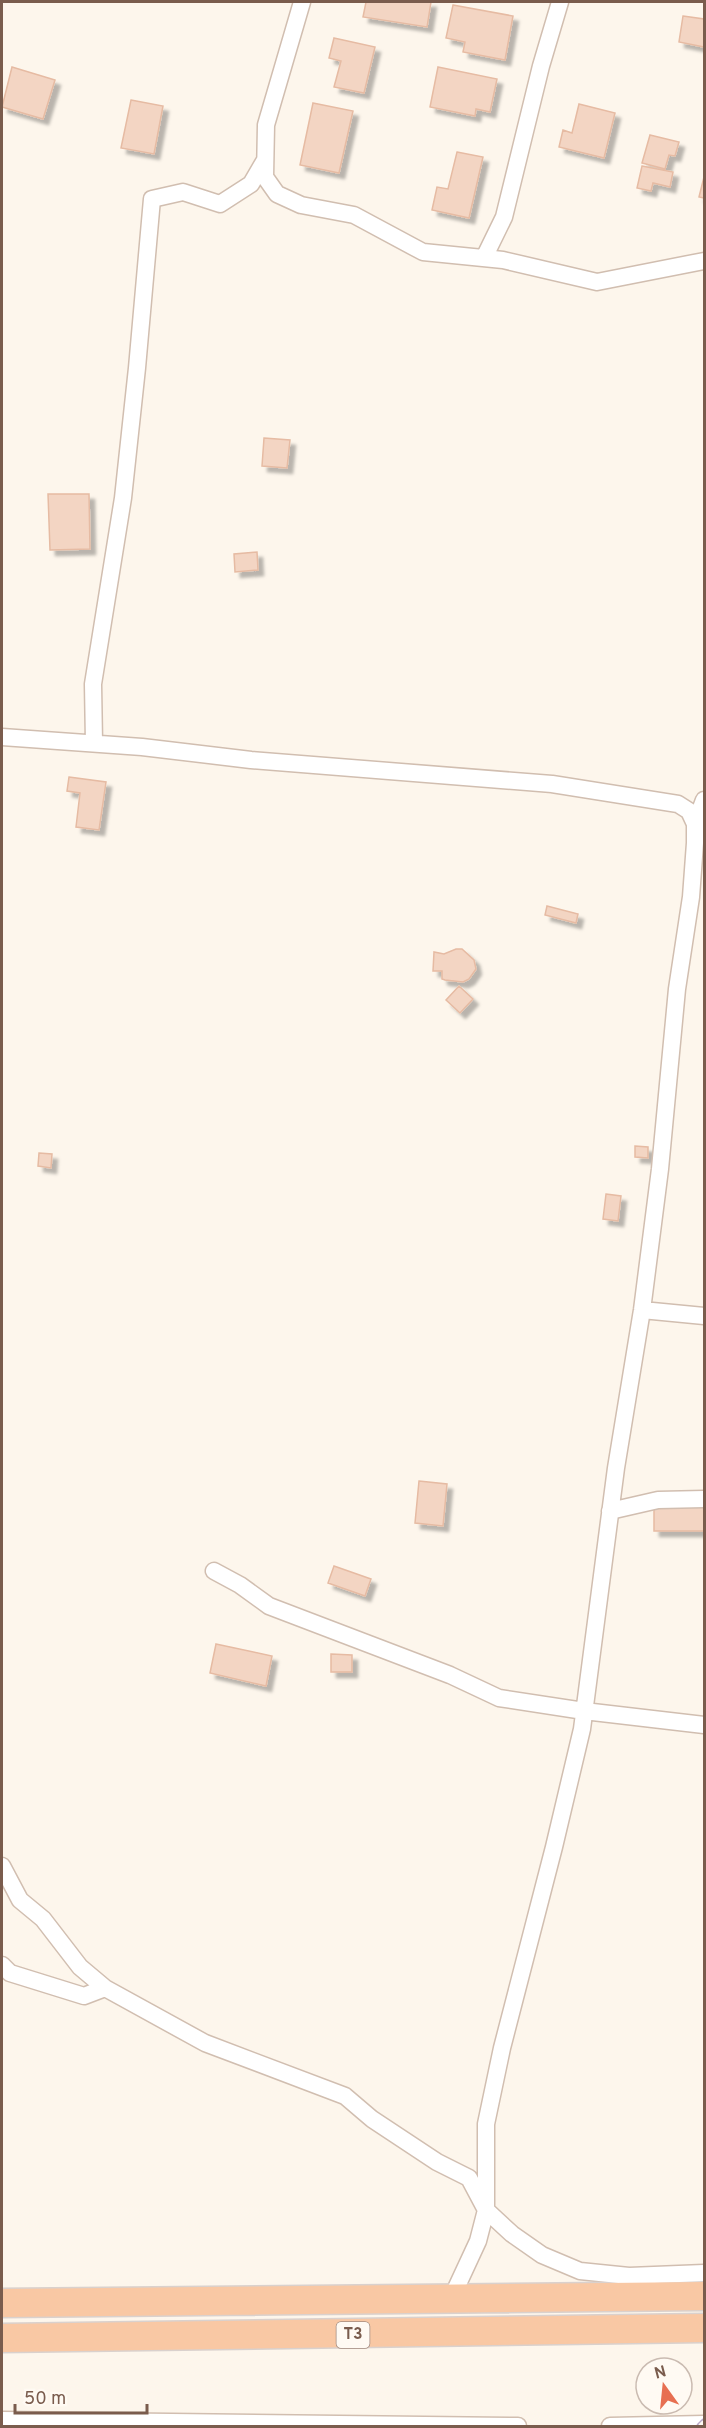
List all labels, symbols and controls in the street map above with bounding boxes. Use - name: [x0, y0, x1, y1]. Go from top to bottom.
- road number: T3: [336, 2322, 370, 2348]
- north arrow: [634, 2356, 694, 2416]
- text: N: [652, 2362, 669, 2385]
- scale bar: [15, 2377, 147, 2415]
- text: 50 m: [24, 2388, 66, 2411]

